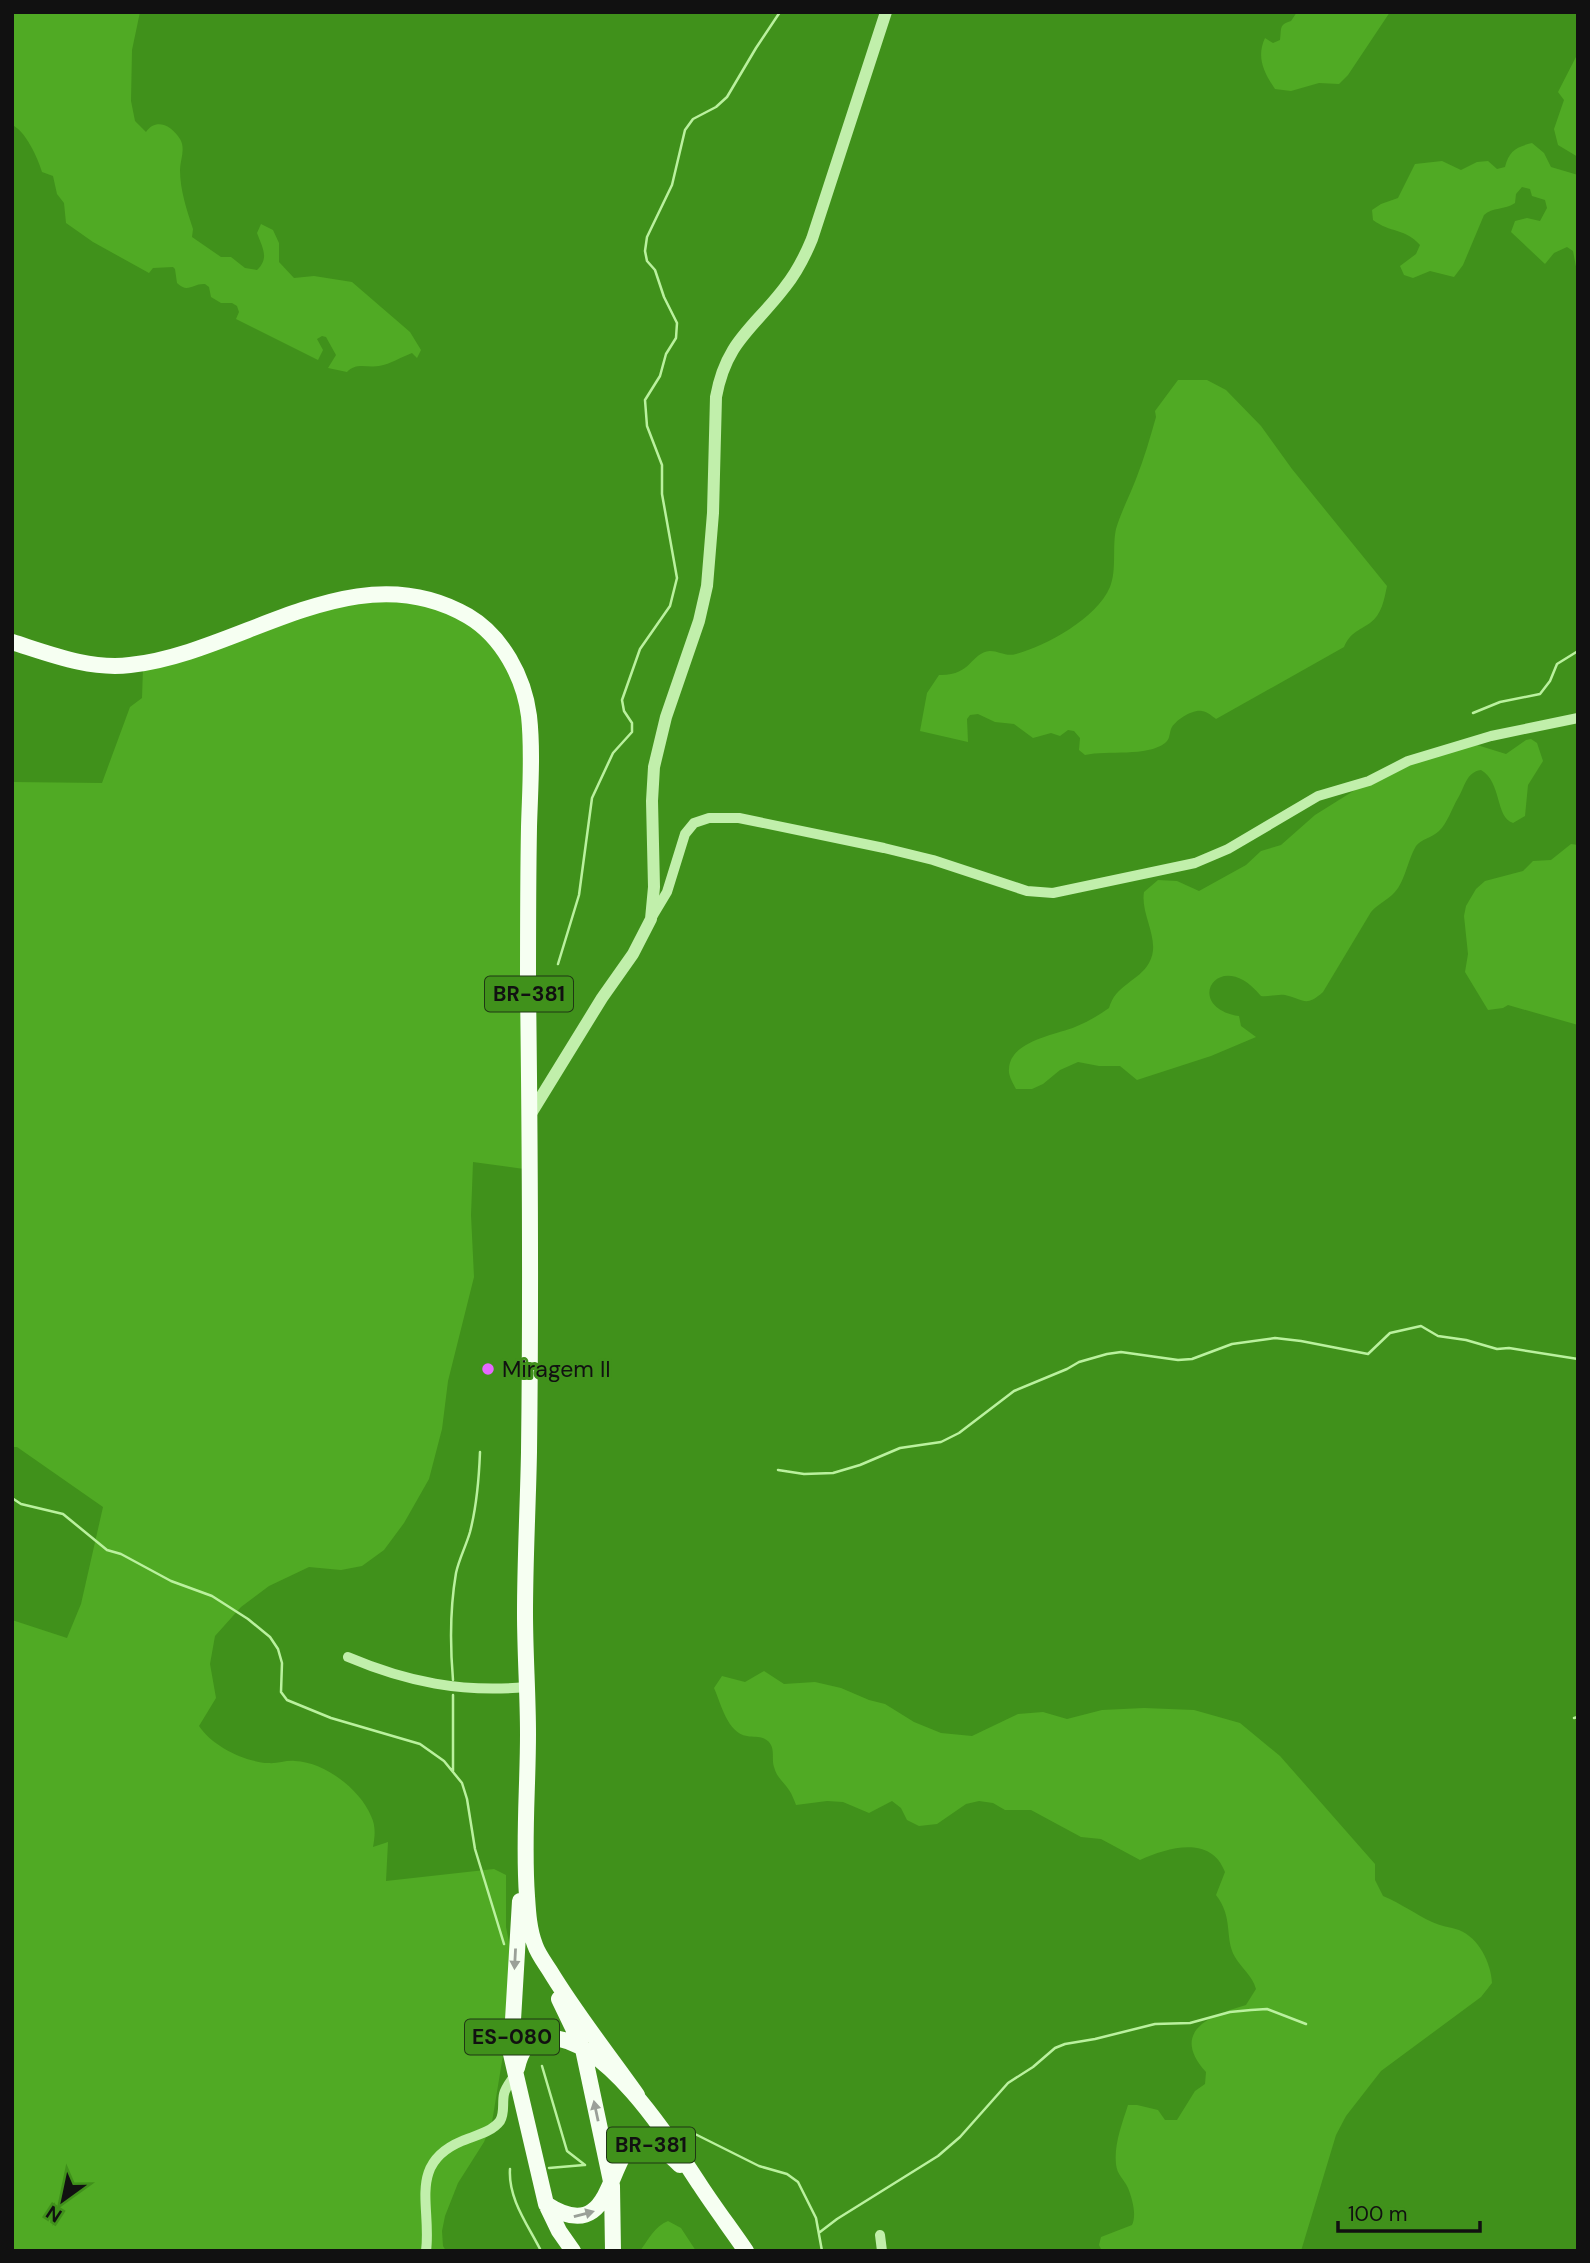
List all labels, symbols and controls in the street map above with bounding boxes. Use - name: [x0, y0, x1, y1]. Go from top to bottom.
- road number: BR-381: [485, 976, 573, 1012]
- place label: Miragem II: [502, 1354, 611, 1384]
- marker: Miragem II: [480, 1361, 496, 1377]
- one-way arrow: [510, 1948, 521, 1970]
- road number: ES-080: [465, 2020, 559, 2054]
- one-way arrow: [591, 2100, 602, 2122]
- road number: BR-381: [607, 2128, 695, 2162]
- north arrow: [28, 2165, 98, 2235]
- scale bar: [1338, 2190, 1480, 2234]
- text: N: [41, 2200, 67, 2228]
- text: 100 m: [1348, 2200, 1408, 2228]
- one-way arrow: [573, 2208, 595, 2219]

